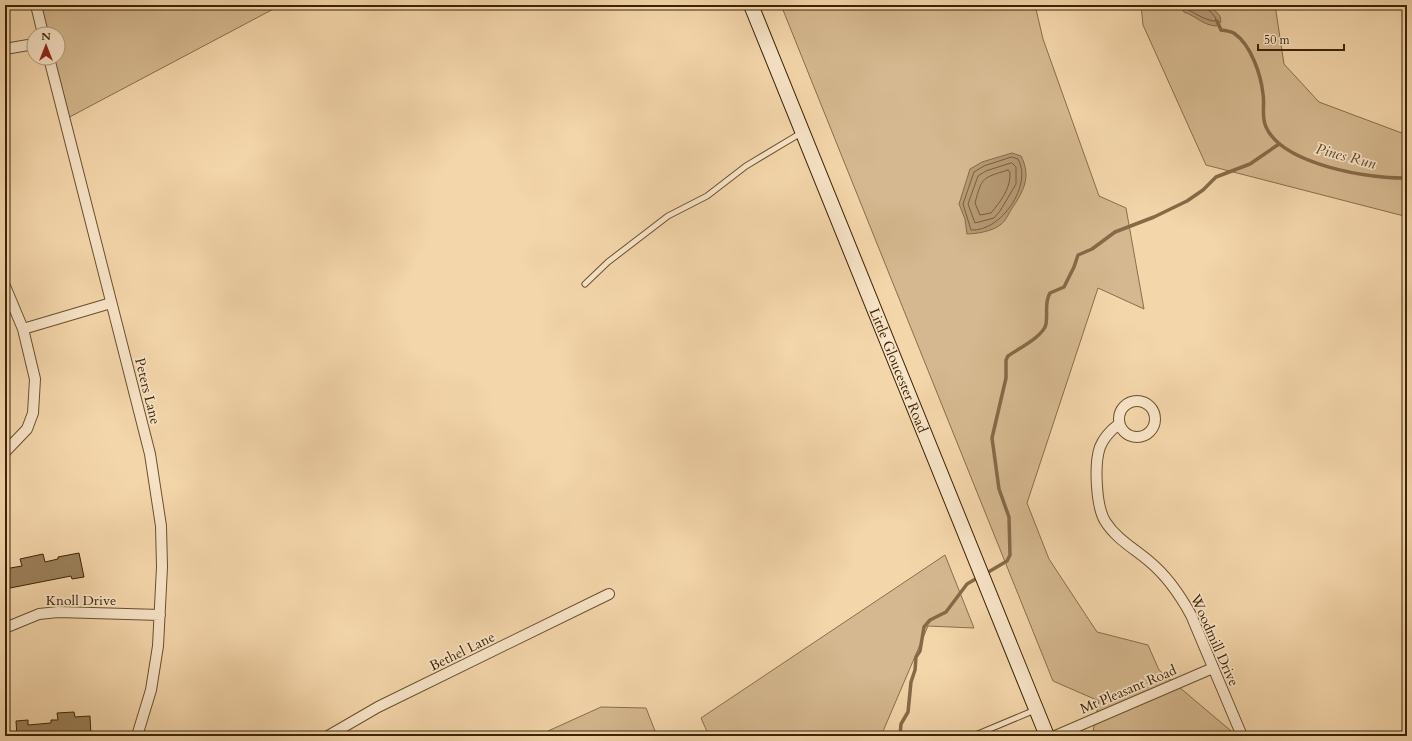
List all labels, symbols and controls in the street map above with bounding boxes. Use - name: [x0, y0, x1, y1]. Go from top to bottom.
- north arrow: [26, 26, 66, 66]
- scale bar: [1258, 26, 1344, 52]
- text: N: [41, 29, 51, 44]
- text: 50 m: [1264, 32, 1291, 48]
- water label: Pines Run: [1314, 138, 1379, 174]
- street label: Little Gloucester Road: [865, 305, 932, 436]
- street label: Peters Lane: [130, 356, 165, 426]
- street label: Woodmill Drive: [1185, 590, 1243, 689]
- street label: Knoll Drive: [46, 591, 116, 610]
- street label: Bethel Lane: [426, 627, 498, 675]
- street label: Mt Pleasant Road: [1077, 660, 1180, 718]

